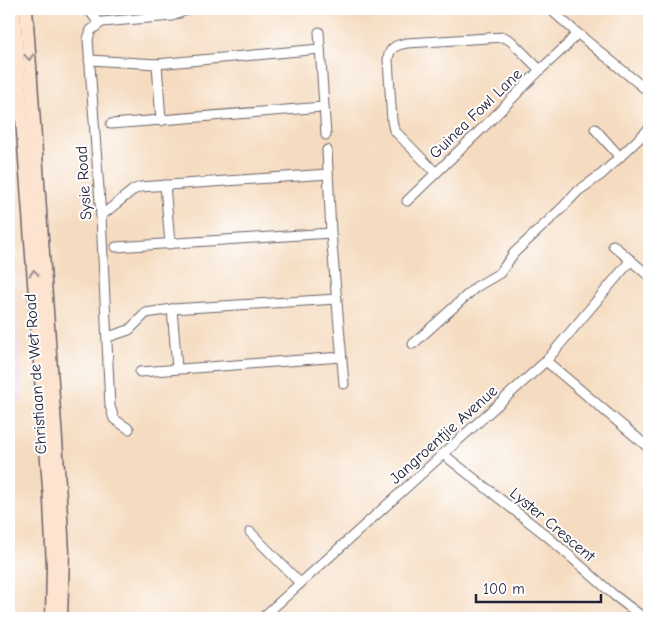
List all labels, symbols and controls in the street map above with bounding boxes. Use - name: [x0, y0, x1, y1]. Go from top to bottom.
- one-way arrow: [23, 54, 34, 62]
- street label: Guinea Fowl Lane: [426, 65, 526, 162]
- street label: Sysie Road: [72, 145, 96, 221]
- one-way arrow: [29, 268, 40, 276]
- street label: Christiaan de Wet Road: [21, 293, 51, 455]
- street label: Jangroentjie Avenue: [386, 382, 501, 488]
- street label: Lyster Crescent: [506, 484, 599, 566]
- scale bar: [476, 572, 600, 604]
- text: 100 m: [483, 580, 525, 598]

